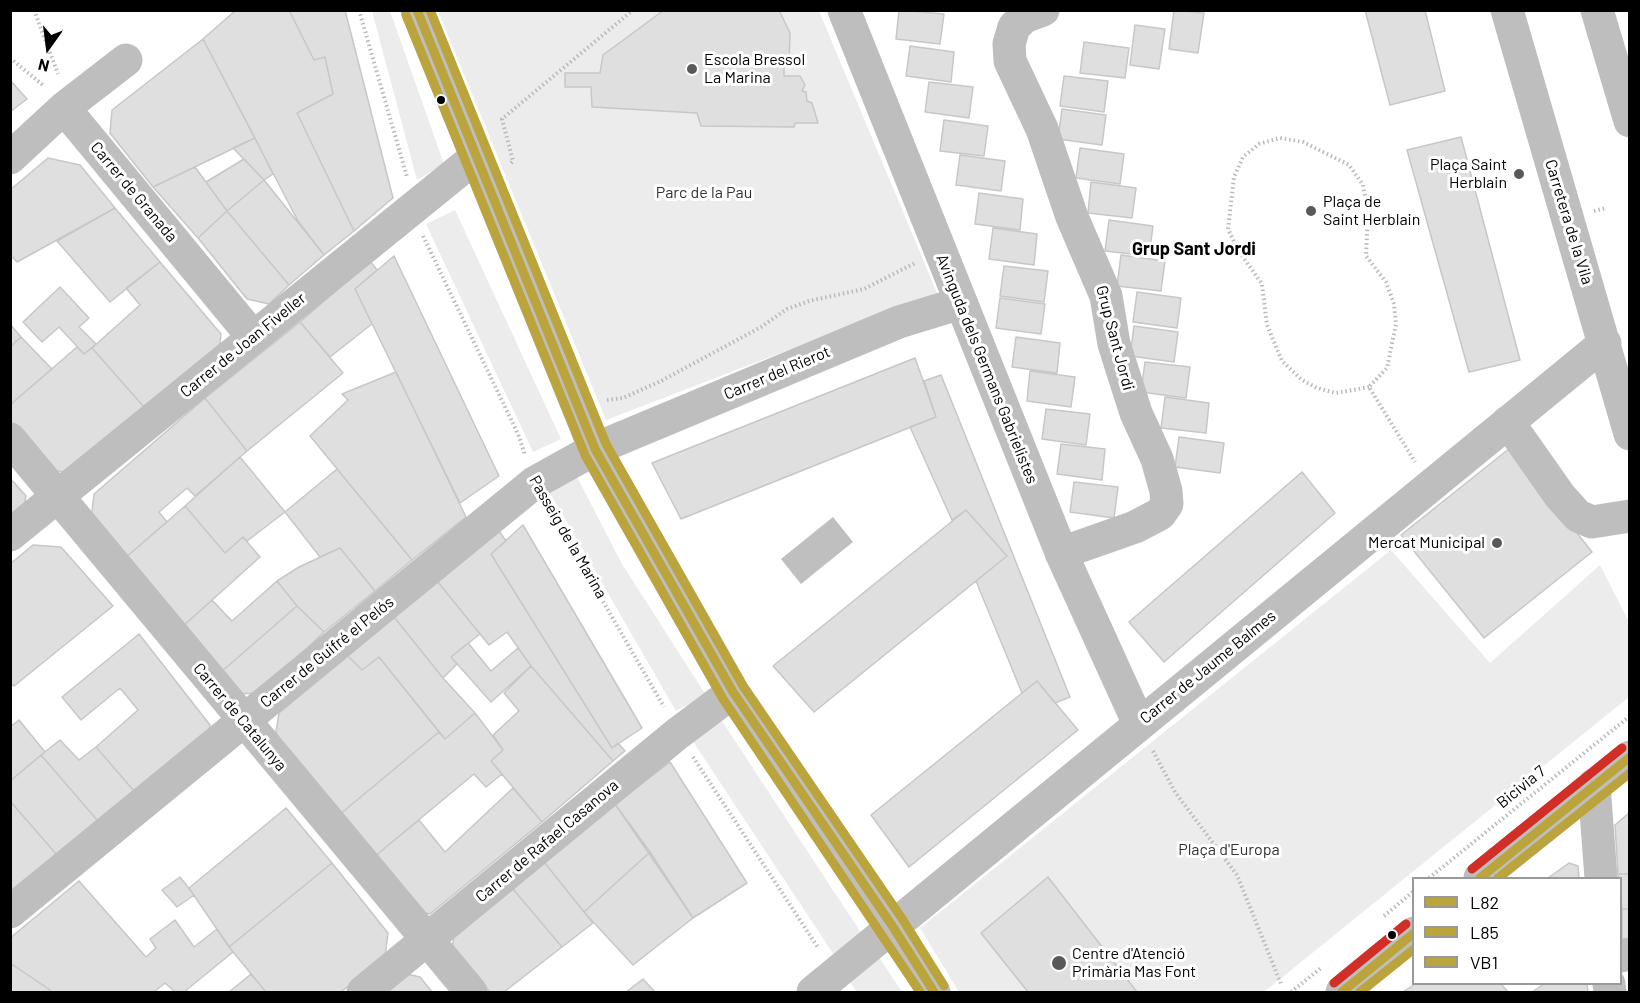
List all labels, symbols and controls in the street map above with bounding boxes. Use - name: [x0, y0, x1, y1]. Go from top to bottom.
- north arrow: [18, 18, 78, 78]
- place label: Escola Bressol La Marina: [704, 50, 805, 88]
- text: N: [36, 55, 51, 76]
- marker: Escola Bressol La Marina: [685, 62, 699, 76]
- unlabelled marker: [435, 94, 447, 106]
- street label: Carrer de Granada: [87, 138, 181, 246]
- place label: Plaça Saint Herblain: [1430, 155, 1507, 193]
- street label: Carretera de la Vila: [1541, 157, 1597, 287]
- marker: Plaça Saint Herblain: [1512, 167, 1526, 181]
- park label: Parc de la Pau: [656, 183, 752, 203]
- place label: Plaça de Saint Herblain: [1323, 192, 1420, 230]
- marker: Plaça de Saint Herblain: [1304, 204, 1318, 218]
- district label: Grup Sant Jordi: [1132, 238, 1256, 260]
- street label: Avinguda dels Germans Gabrielistes: [932, 251, 1042, 487]
- street label: Grup Sant Jordi: [1092, 283, 1138, 393]
- street label: Carrer de Joan Fiveller: [176, 288, 310, 402]
- street label: Carrer del Rierot: [721, 342, 833, 404]
- street label: Passeig de la Marina: [525, 472, 611, 602]
- place label: Mercat Municipal: [1368, 533, 1485, 553]
- marker: Mercat Municipal: [1490, 536, 1504, 550]
- street label: Carrer de Guifré el Pelós: [256, 592, 398, 712]
- street label: Carrer de Jaume Balmes: [1136, 606, 1280, 728]
- street label: Carrer de Catalunya: [189, 659, 291, 775]
- street label: Bicivia 7: [1493, 762, 1549, 812]
- street label: Carrer de Rafael Casanova: [472, 776, 622, 906]
- park label: Plaça d'Europa: [1178, 840, 1280, 860]
- legend: [1412, 877, 1622, 985]
- text: L82: [1470, 891, 1499, 913]
- text: L85: [1470, 921, 1499, 943]
- unlabelled marker: [1386, 929, 1398, 941]
- place label: Centre d'Atenció Primària Mas Font: [1072, 944, 1196, 982]
- text: VB1: [1470, 951, 1498, 973]
- marker: Centre d'Atenció Primària Mas Font: [1050, 954, 1068, 972]

